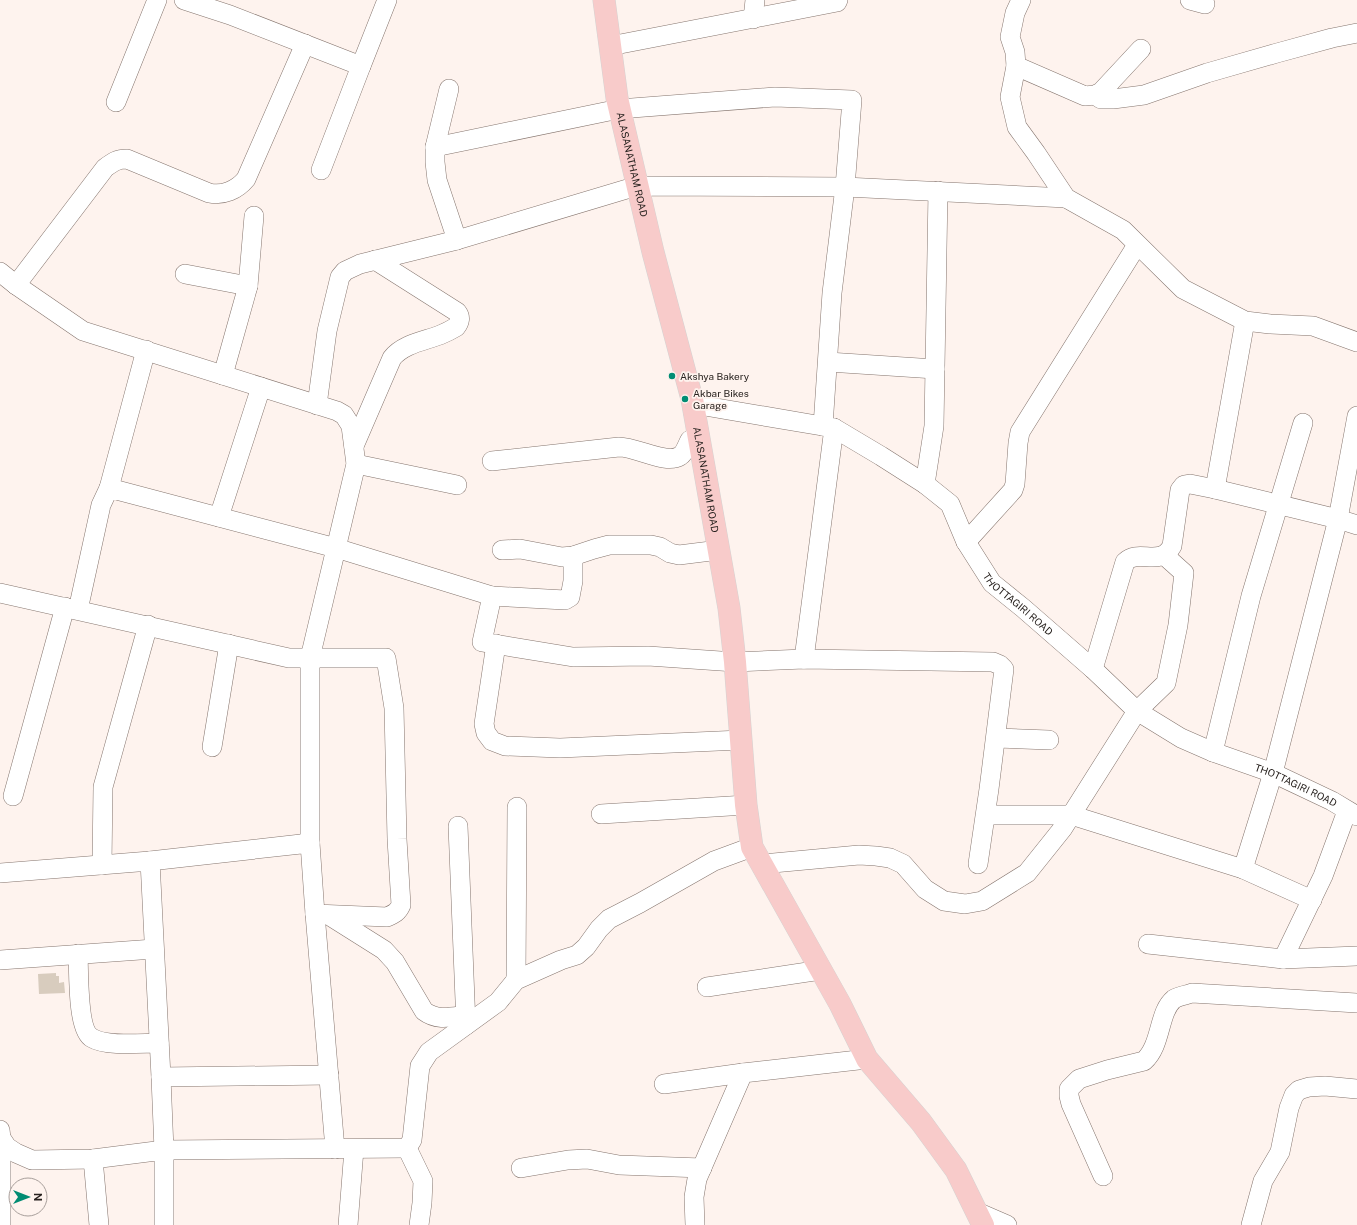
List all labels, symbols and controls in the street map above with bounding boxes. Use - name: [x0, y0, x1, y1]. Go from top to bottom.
- street label: ALASANATHAM ROAD: [614, 111, 651, 218]
- place label: Akshya Bakery: [680, 370, 750, 382]
- marker: Akshya Bakery: [667, 371, 677, 381]
- place label: Akbar Bikes Garage: [693, 387, 749, 411]
- marker: Akbar Bikes Garage: [680, 394, 690, 404]
- street label: ALASANATHAM ROAD: [691, 426, 722, 534]
- street label: THOTTAGIRI ROAD: [981, 570, 1056, 638]
- street label: THOTTAGIRI ROAD: [1253, 761, 1339, 809]
- north arrow: [8, 1177, 48, 1217]
- text: N: [32, 1193, 44, 1201]

